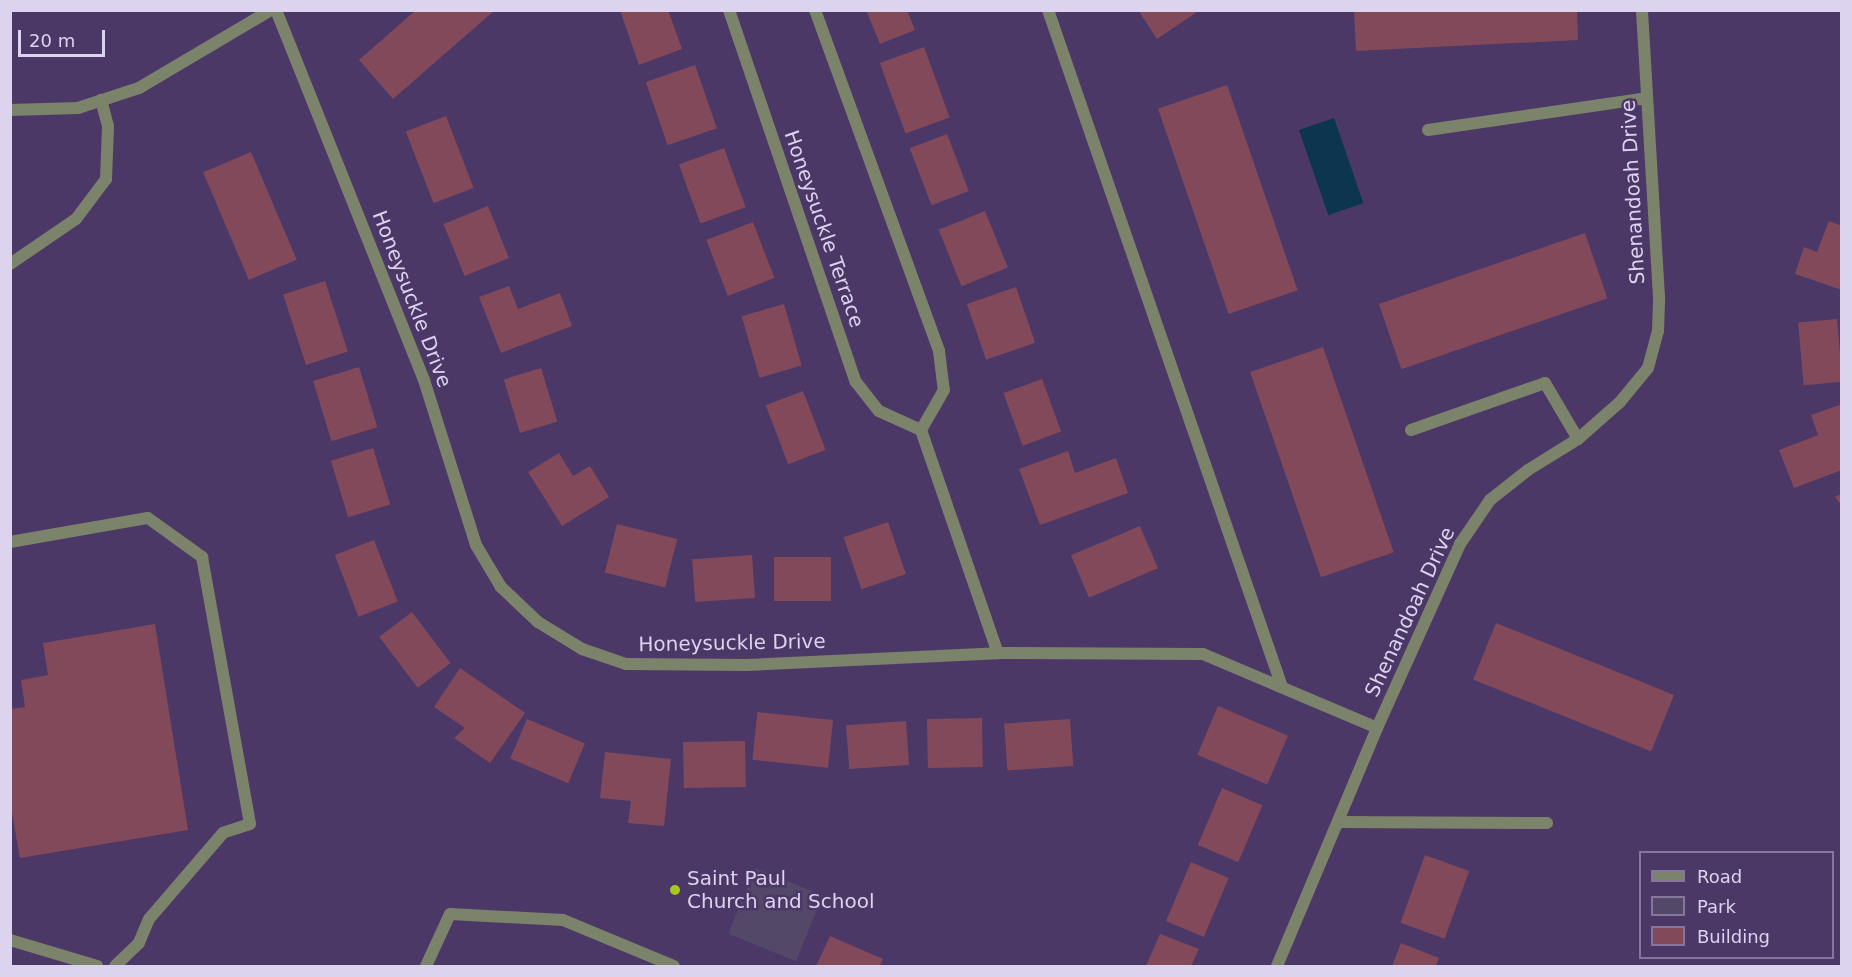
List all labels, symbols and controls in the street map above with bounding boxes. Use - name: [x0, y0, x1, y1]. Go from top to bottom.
- scale bar: [21, 18, 108, 56]
- text: 20 m: [29, 30, 75, 51]
- street label: Shenandoah Drive: [1616, 99, 1650, 285]
- street label: Honeysuckle Terrace: [779, 127, 869, 331]
- street label: Honeysuckle Drive: [367, 207, 457, 391]
- street label: Shenandoah Drive: [1360, 523, 1460, 701]
- street label: Honeysuckle Drive: [638, 629, 826, 657]
- legend: [1639, 851, 1834, 959]
- text: Road: [1697, 866, 1742, 887]
- place label: Saint Paul Church and School: [687, 867, 875, 914]
- marker: Saint Paul Church and School: [668, 883, 682, 897]
- text: Park: [1697, 896, 1736, 917]
- text: Building: [1697, 926, 1770, 947]

